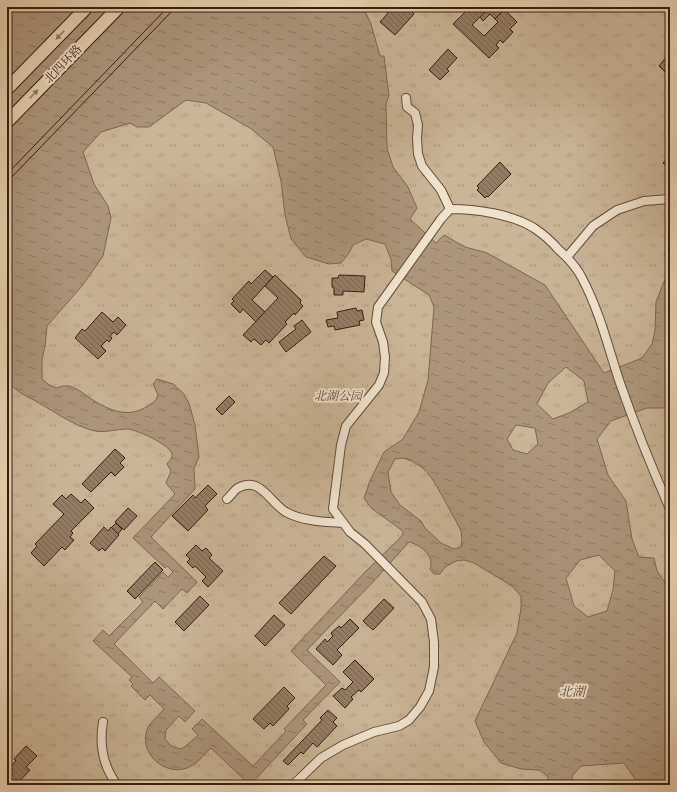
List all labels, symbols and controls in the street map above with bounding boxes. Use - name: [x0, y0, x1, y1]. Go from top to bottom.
- one-way arrow: [55, 30, 65, 40]
- street label: 北四环路: [41, 41, 85, 87]
- one-way arrow: [29, 89, 39, 99]
- park label: 北湖公园: [314, 388, 364, 404]
- water label: 北湖: [559, 683, 587, 700]

